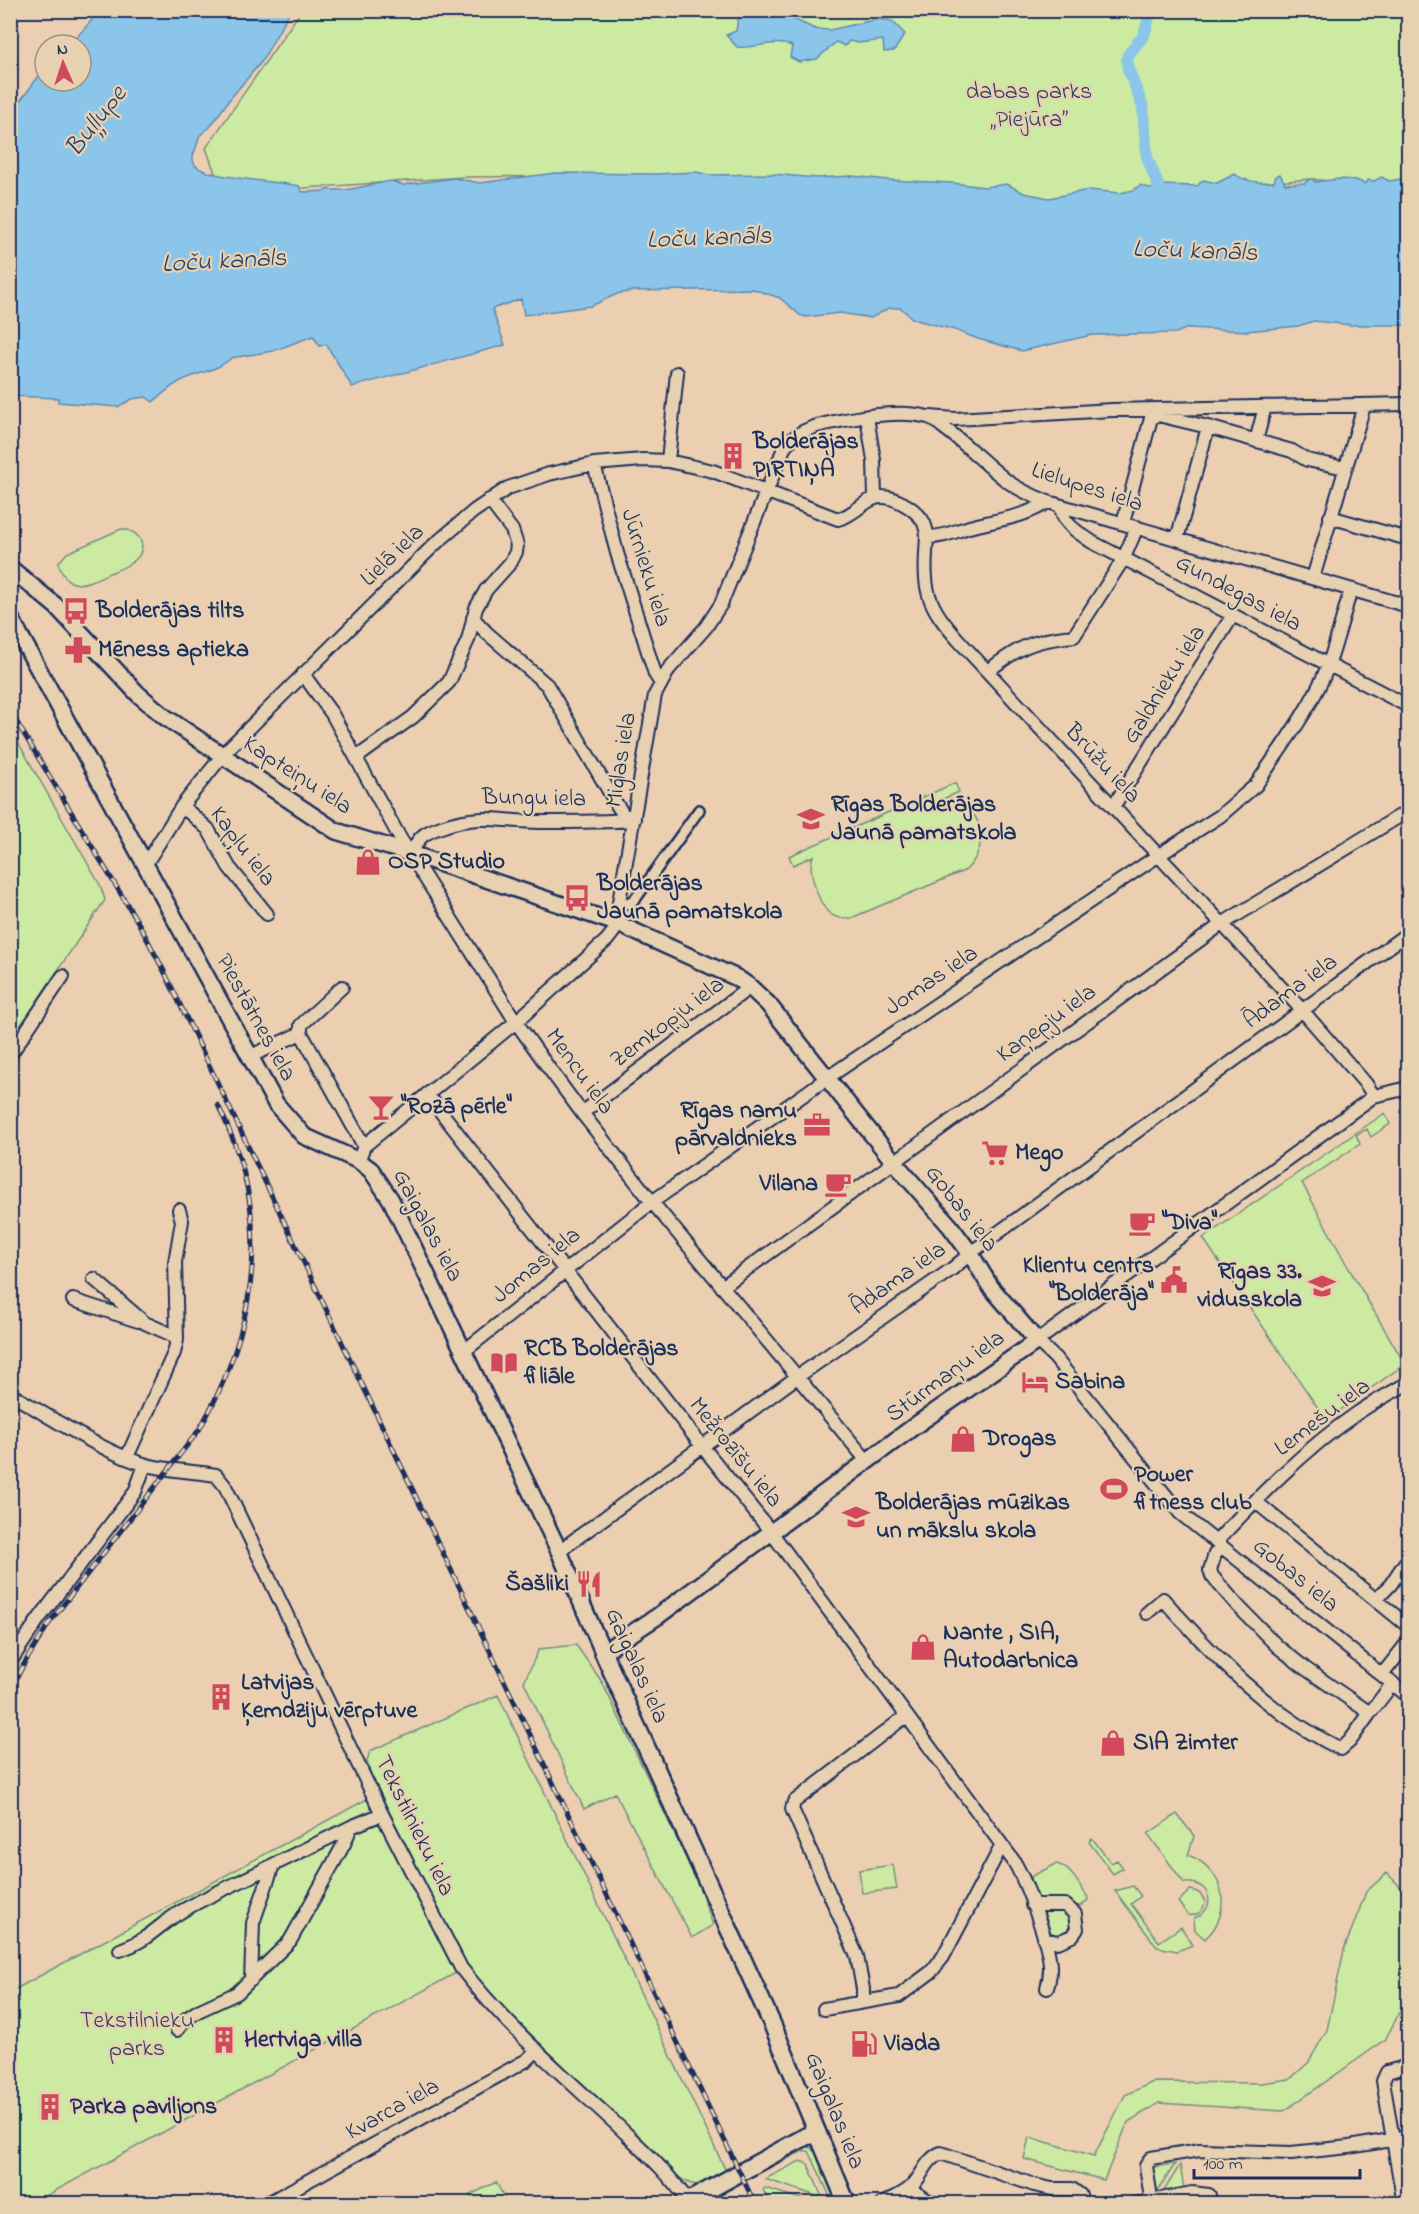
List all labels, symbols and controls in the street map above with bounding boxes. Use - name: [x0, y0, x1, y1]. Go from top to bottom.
- north arrow: [33, 33, 93, 93]
- text: N: [56, 38, 69, 62]
- park label: dabas parks „Piejūra”: [966, 75, 1092, 138]
- water label: Buļļupe: [57, 77, 138, 166]
- water label: Loču kanāls: [646, 218, 773, 260]
- water label: Loču kanāls: [1132, 231, 1259, 273]
- water label: Loču kanāls: [161, 240, 288, 284]
- place label: Bolderājas PIRTIŅA: [752, 425, 859, 488]
- building icon: Bolderājas PIRTIŅA: [718, 441, 748, 471]
- street label: Lielupes iela: [1027, 453, 1147, 523]
- street label: Jūrnieku iela: [610, 505, 680, 631]
- street label: Lielā iela: [353, 516, 433, 596]
- street label: Gundegas iela: [1168, 546, 1308, 642]
- place label: Bolderājas tilts: [95, 594, 244, 629]
- bus stop icon: Bolderājas tilts: [61, 596, 91, 626]
- street label: Galdnieku iela: [1114, 619, 1216, 751]
- place label: Mēness aptieka: [98, 633, 249, 668]
- pharmacy icon: Mēness aptieka: [63, 635, 93, 665]
- street label: Miglas iela: [597, 710, 647, 810]
- street label: Brūžu iela: [1055, 715, 1149, 812]
- street label: Kapteiņu iela: [235, 727, 359, 825]
- street label: Bungu iela: [481, 781, 586, 817]
- place label: Rīgas Bolderājas Jaunā pamatskola: [831, 788, 1016, 851]
- street label: Kapļu iela: [200, 799, 284, 895]
- school or university icon: Rīgas Bolderājas Jaunā pamatskola: [796, 804, 826, 834]
- place label: OSP Studio: [388, 845, 505, 880]
- shop icon: OSP Studio: [353, 847, 383, 877]
- place label: Bolderājas Jaunā pamatskola: [596, 867, 782, 930]
- bus stop icon: Bolderājas Jaunā pamatskola: [562, 883, 592, 913]
- street label: Jomas iela: [878, 937, 986, 1025]
- street label: Ādama iela: [1236, 946, 1346, 1038]
- street label: Piestātnes iela: [206, 948, 304, 1088]
- street label: Zemkopju iela: [604, 968, 732, 1078]
- street label: Kaņepju iela: [990, 976, 1104, 1072]
- street label: Mencu iela: [536, 1021, 622, 1123]
- place label: "Rozā pērle": [400, 1090, 513, 1125]
- bar icon: "Rozā pērle": [366, 1092, 396, 1122]
- place label: Rīgas namu pārvaldnieks: [675, 1094, 797, 1157]
- office icon: Rīgas namu pārvaldnieks: [802, 1110, 832, 1140]
- place label: Mego: [1015, 1136, 1064, 1172]
- supermarket icon: Mego: [980, 1138, 1010, 1168]
- street label: Gobas iela: [916, 1158, 1006, 1260]
- street label: Gaigalas iela: [383, 1163, 471, 1289]
- place label: Vilana: [758, 1167, 818, 1202]
- cafe icon: Vilana: [823, 1169, 853, 1199]
- place label: "Diva": [1161, 1206, 1218, 1241]
- cafe icon: "Diva": [1127, 1208, 1157, 1238]
- street label: Jomas iela: [485, 1219, 589, 1313]
- street label: Ādama iela: [844, 1233, 954, 1325]
- place label: Klientu centrs "Bolderāja": [1023, 1249, 1154, 1312]
- place label: Rīgas 33. vidusskola: [1197, 1255, 1302, 1318]
- public building icon: Klientu centrs "Bolderāja": [1159, 1265, 1189, 1295]
- school or university icon: Rīgas 33. vidusskola: [1307, 1271, 1337, 1301]
- street label: Stūrmaņu iela: [879, 1322, 1013, 1432]
- place label: RCB Bolderājas filiāle: [523, 1332, 679, 1395]
- library icon: RCB Bolderājas filiāle: [489, 1348, 519, 1378]
- place label: Sabina: [1055, 1365, 1125, 1400]
- hotel icon: Sabina: [1020, 1367, 1050, 1397]
- street label: Lemešu iela: [1267, 1370, 1379, 1466]
- street label: Mežrozīšu iela: [679, 1390, 791, 1516]
- place label: Drogas: [982, 1422, 1057, 1458]
- shop icon: Drogas: [948, 1424, 978, 1454]
- place label: Power fitness club: [1133, 1458, 1252, 1521]
- sports icon: Power fitness club: [1099, 1474, 1129, 1504]
- place label: Bolderājas mūzikas un mākslu skola: [875, 1486, 1070, 1549]
- school or university icon: Bolderājas mūzikas un mākslu skola: [841, 1502, 871, 1532]
- street label: Gobas iela: [1244, 1530, 1346, 1622]
- place label: Šašliki: [505, 1567, 569, 1602]
- restaurant icon: Šašliki: [574, 1569, 604, 1599]
- street label: Gaigalas iela: [595, 1603, 677, 1729]
- place label: Nante , SIA, Autodarbnica: [943, 1616, 1078, 1679]
- shop icon: Nante , SIA, Autodarbnica: [908, 1632, 938, 1662]
- place label: Latvijas Ķemdziju vērptuve: [241, 1666, 419, 1729]
- building icon: Latvijas Ķemdziju vērptuve: [206, 1682, 236, 1712]
- place label: SIA Zimter: [1133, 1726, 1238, 1761]
- shop icon: SIA Zimter: [1098, 1728, 1128, 1758]
- street label: Tekstilnieku iela: [365, 1750, 463, 1902]
- park label: Tekstilnieku parks: [80, 2004, 194, 2067]
- place label: Hertviga villa: [244, 2023, 362, 2059]
- building icon: Hertviga villa: [209, 2025, 239, 2055]
- place label: Viada: [883, 2027, 940, 2062]
- fuel station icon: Viada: [849, 2029, 879, 2059]
- street label: Gaigalas iela: [795, 2047, 873, 2175]
- street label: Kvarca iela: [339, 2070, 447, 2150]
- place label: Parka paviljons: [70, 2090, 217, 2125]
- building icon: Parka paviljons: [35, 2092, 65, 2122]
- scale bar: [1194, 2142, 1360, 2180]
- text: 100 m: [1203, 2152, 1243, 2178]

